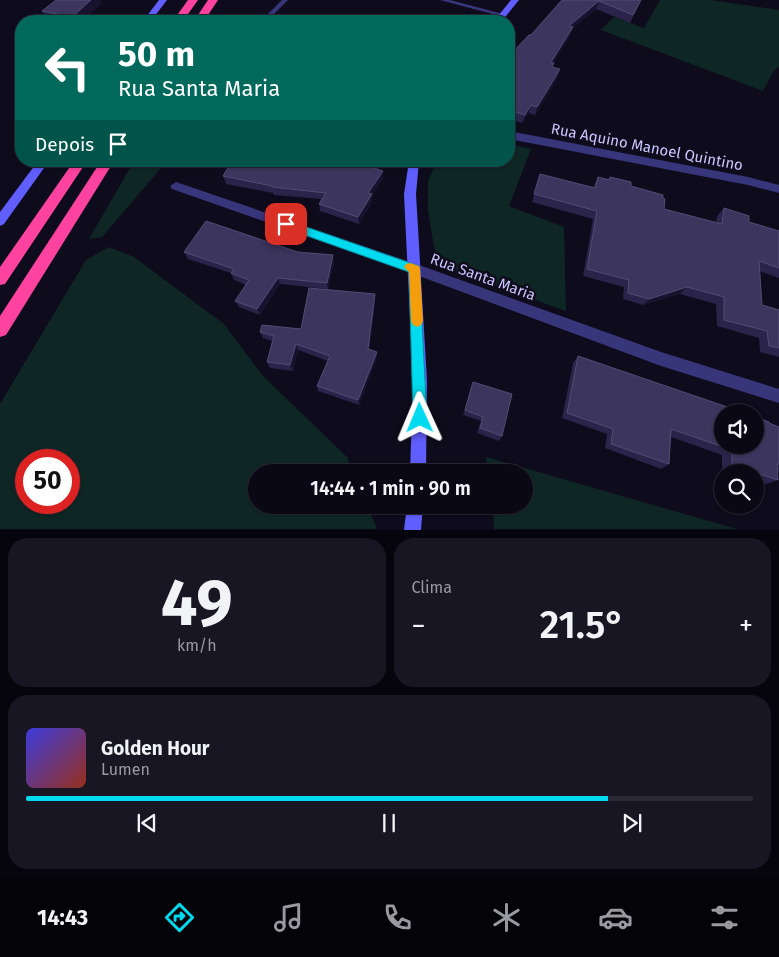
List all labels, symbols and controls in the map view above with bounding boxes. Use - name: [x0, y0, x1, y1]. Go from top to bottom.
- text: 50 m: [118, 33, 195, 75]
- icon: left: [35, 35, 100, 100]
- text: Rua Santa Maria: [118, 75, 280, 102]
- street label: Rua Aquino Manoel Quintino: [549, 120, 745, 174]
- icon: arrive: [104, 130, 132, 158]
- text: Depois: [35, 133, 94, 156]
- pin: [265, 203, 307, 245]
- icon: arrive: [272, 210, 300, 238]
- street label: Rua Santa Maria: [428, 250, 538, 304]
- position arrow: [393, 391, 445, 443]
- map controls: [714, 404, 764, 514]
- button: sound: [714, 404, 764, 454]
- speed limit sign: 50: [15, 449, 80, 514]
- button: search: [714, 464, 764, 514]
- text: 14:44 · 1 min · 90 m: [310, 477, 471, 500]
- text: 49: [161, 564, 233, 642]
- text: Clima: [412, 578, 452, 597]
- text: 21.5°: [540, 602, 625, 648]
- text: −: [412, 609, 426, 642]
- text: +: [739, 609, 753, 642]
- text: km/h: [177, 636, 217, 655]
- text: Golden Hour: [101, 737, 210, 760]
- text: Lumen: [101, 760, 150, 779]
- icon: previous: [133, 809, 161, 837]
- icon: pause: [375, 809, 403, 837]
- icon: next: [618, 809, 646, 837]
- icon: directions: [162, 900, 197, 935]
- icon: music: [271, 900, 306, 935]
- icon: phone: [380, 900, 415, 935]
- icon: climate: [489, 900, 524, 935]
- icon: car: [598, 900, 633, 935]
- icon: filters: [707, 900, 742, 935]
- text: 14:43: [37, 904, 88, 931]

